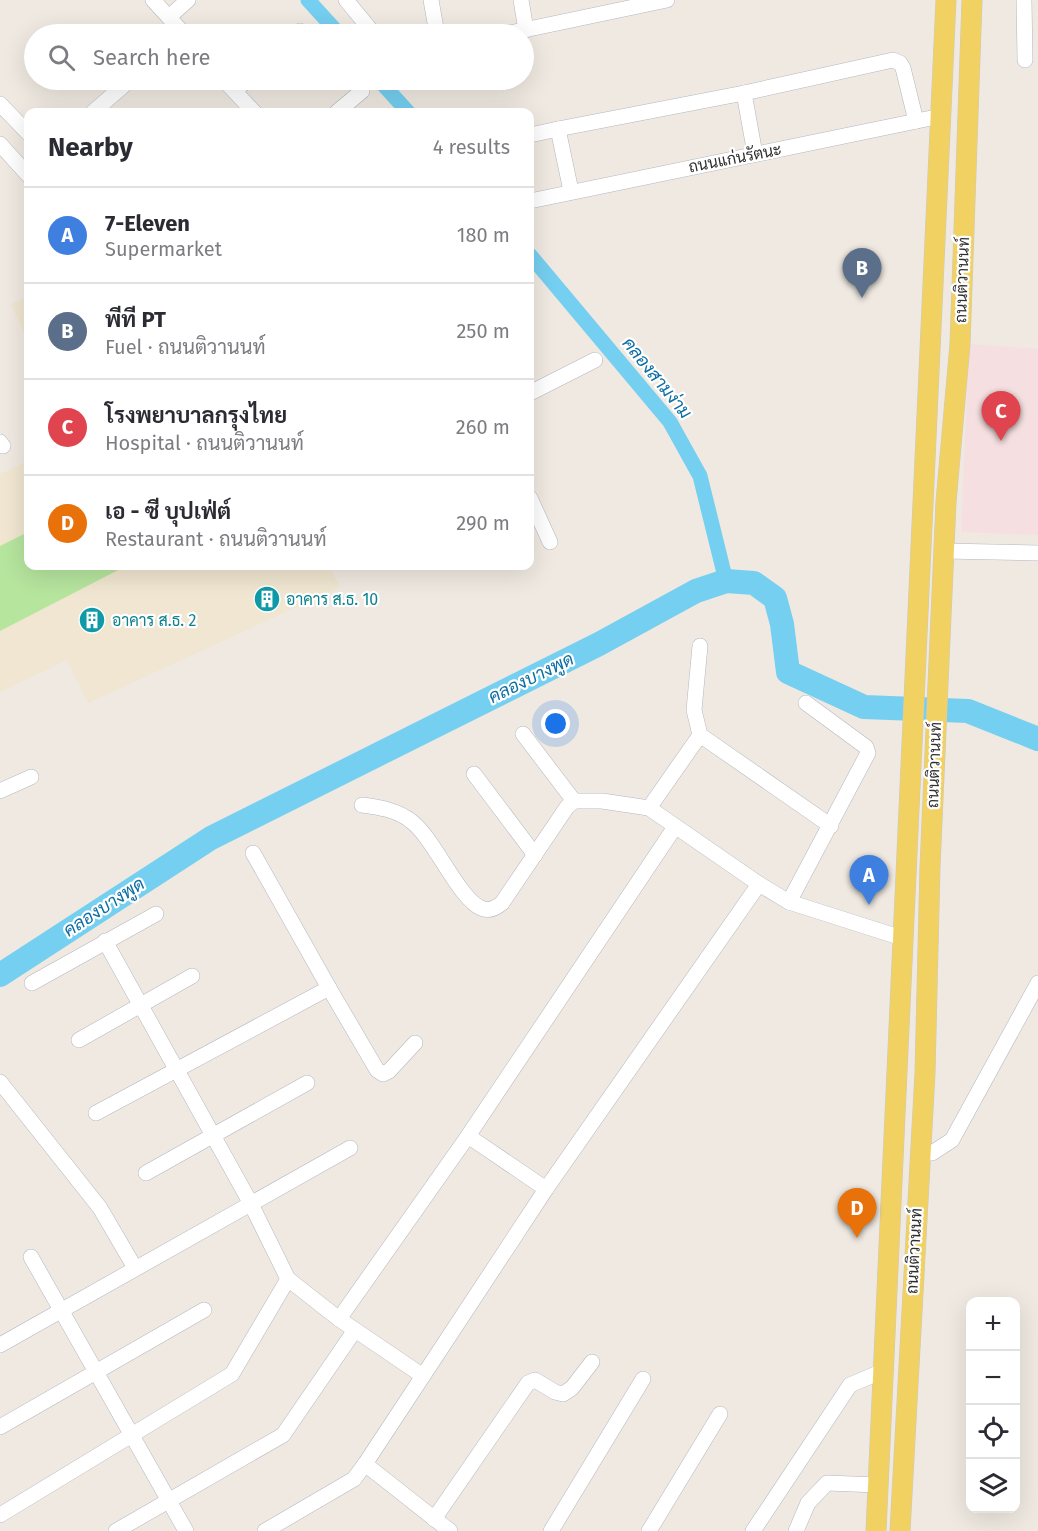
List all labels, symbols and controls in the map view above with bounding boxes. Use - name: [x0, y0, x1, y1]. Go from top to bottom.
- search box: [24, 24, 534, 90]
- icon: search: [45, 41, 78, 74]
- text: Search here: [93, 44, 211, 71]
- text: Nearby: [48, 132, 133, 163]
- text: 4 results: [433, 135, 510, 159]
- street label: ถนนแก่นรัตนะ: [687, 139, 783, 176]
- text: 7-Eleven: [105, 210, 190, 237]
- text: A: [62, 223, 73, 247]
- text: 180 m: [457, 223, 510, 247]
- street label: ถนนติวานนท์: [948, 236, 973, 323]
- text: Supermarket: [105, 237, 222, 261]
- pin: B: [842, 248, 882, 298]
- text: พีที PT: [105, 306, 166, 333]
- text: B: [61, 319, 74, 343]
- text: 250 m: [456, 319, 510, 343]
- water label: คลองสามง่าม: [618, 332, 697, 423]
- text: Fuel · ถนนติวานนท์: [105, 335, 266, 359]
- pin: C: [982, 392, 1020, 441]
- text: โรงพยาบาลกรุงไทย: [105, 402, 287, 429]
- text: C: [62, 415, 73, 439]
- text: 260 m: [456, 415, 510, 439]
- text: Hospital · ถนนติวานนท์: [105, 431, 304, 455]
- text: เอ - ซี บุปเฟ่ต์: [105, 498, 231, 525]
- text: D: [61, 511, 74, 535]
- text: 290 m: [456, 511, 510, 535]
- text: Restaurant · ถนนติวานนท์: [105, 527, 327, 551]
- building icon: อาคาร ส.ธ. 10: [252, 584, 282, 614]
- place label: อาคาร ส.ธ. 10: [286, 590, 378, 609]
- building icon: อาคาร ส.ธ. 2: [77, 605, 107, 635]
- place label: อาคาร ส.ธ. 2: [112, 611, 196, 630]
- water label: คลองบางพูด: [485, 648, 578, 710]
- your location: [541, 709, 570, 738]
- street label: ถนนติวานนท์: [920, 721, 945, 808]
- pin: A: [850, 856, 888, 905]
- water label: คลองบางพูด: [59, 873, 150, 943]
- pin: D: [838, 1188, 876, 1238]
- street label: ถนนติวานนท์: [899, 1207, 926, 1295]
- map controls: [966, 1297, 1020, 1513]
- button: +: [966, 1297, 1020, 1351]
- button: −: [966, 1351, 1020, 1405]
- button: locate: [966, 1405, 1020, 1459]
- button: layers: [966, 1459, 1020, 1513]

